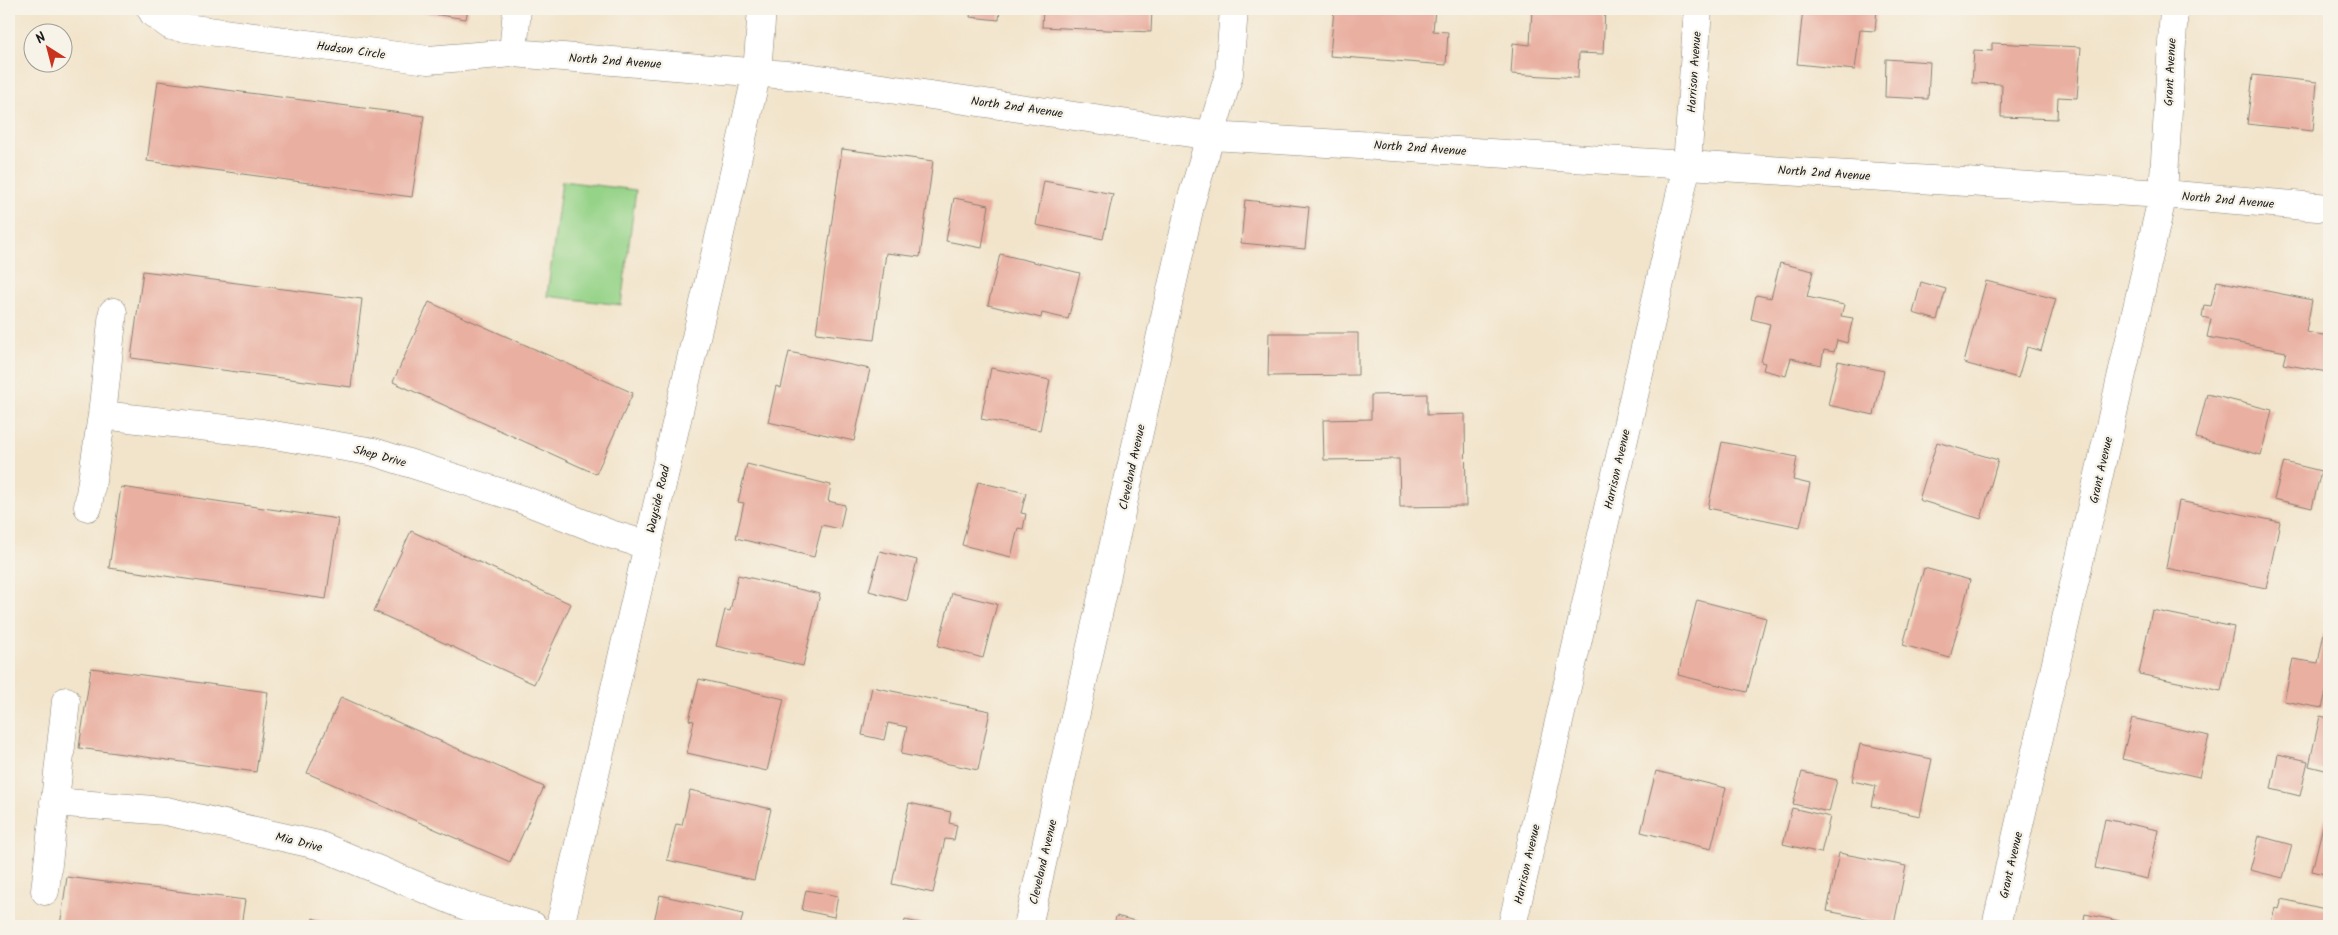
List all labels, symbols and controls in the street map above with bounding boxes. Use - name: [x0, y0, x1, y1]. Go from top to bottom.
- north arrow: [22, 22, 72, 72]
- text: N: [31, 27, 51, 50]
- street label: Harrison Avenue: [1682, 30, 1707, 113]
- street label: Hudson Circle: [315, 36, 387, 65]
- street label: Grant Avenue: [2159, 37, 2182, 107]
- street label: North 2nd Avenue: [568, 49, 663, 74]
- street label: North 2nd Avenue: [970, 92, 1065, 123]
- street label: North 2nd Avenue: [1373, 136, 1468, 161]
- street label: North 2nd Avenue: [1777, 161, 1872, 186]
- street label: North 2nd Avenue: [2181, 187, 2276, 214]
- street label: Cleveland Avenue: [1114, 422, 1151, 512]
- street label: Harrison Avenue: [1599, 427, 1636, 511]
- street label: Grant Avenue: [2085, 434, 2119, 505]
- street label: Shep Drive: [351, 440, 409, 473]
- street label: Wayside Road: [641, 462, 676, 535]
- street label: Cleveland Avenue: [1024, 817, 1063, 907]
- street label: Harrison Avenue: [1509, 822, 1546, 906]
- street label: Mia Drive: [273, 827, 325, 858]
- street label: Grant Avenue: [1995, 829, 2029, 900]

